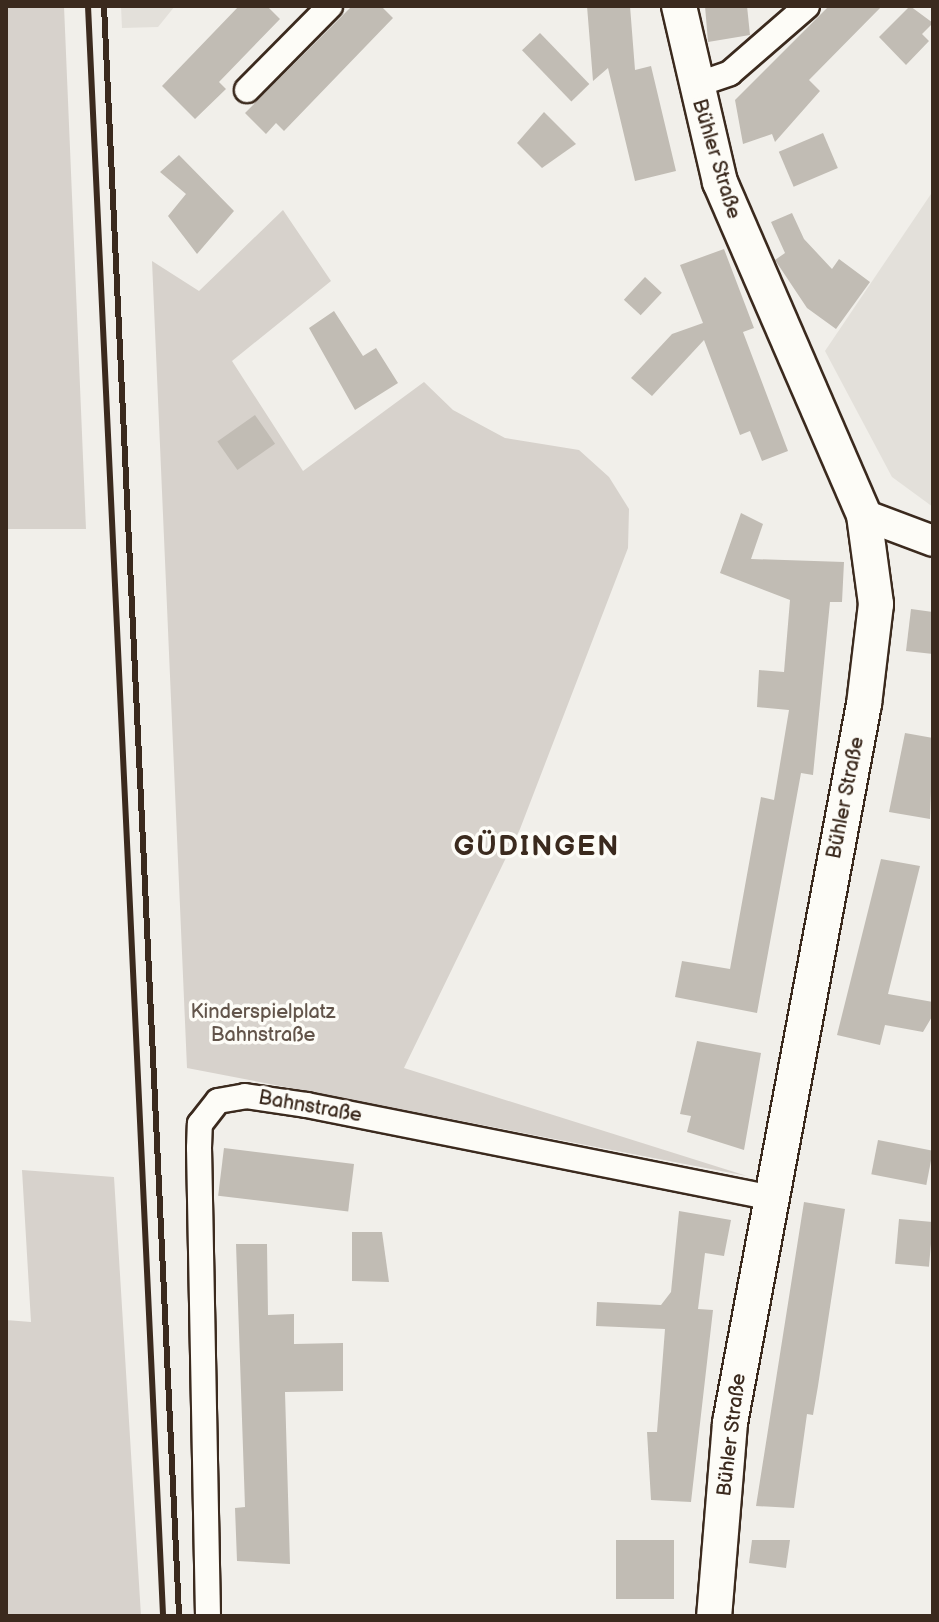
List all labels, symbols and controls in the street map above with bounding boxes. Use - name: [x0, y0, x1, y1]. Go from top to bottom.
- street label: Bühler Straße: [686, 96, 746, 222]
- street label: Bühler Straße: [822, 735, 870, 861]
- district label: GÜDINGEN: [454, 830, 620, 864]
- park label: Kinderspielplatz Bahnstraße: [191, 1001, 335, 1048]
- street label: Bahnstraße: [256, 1086, 364, 1128]
- street label: Bühler Straße: [713, 1372, 751, 1498]

